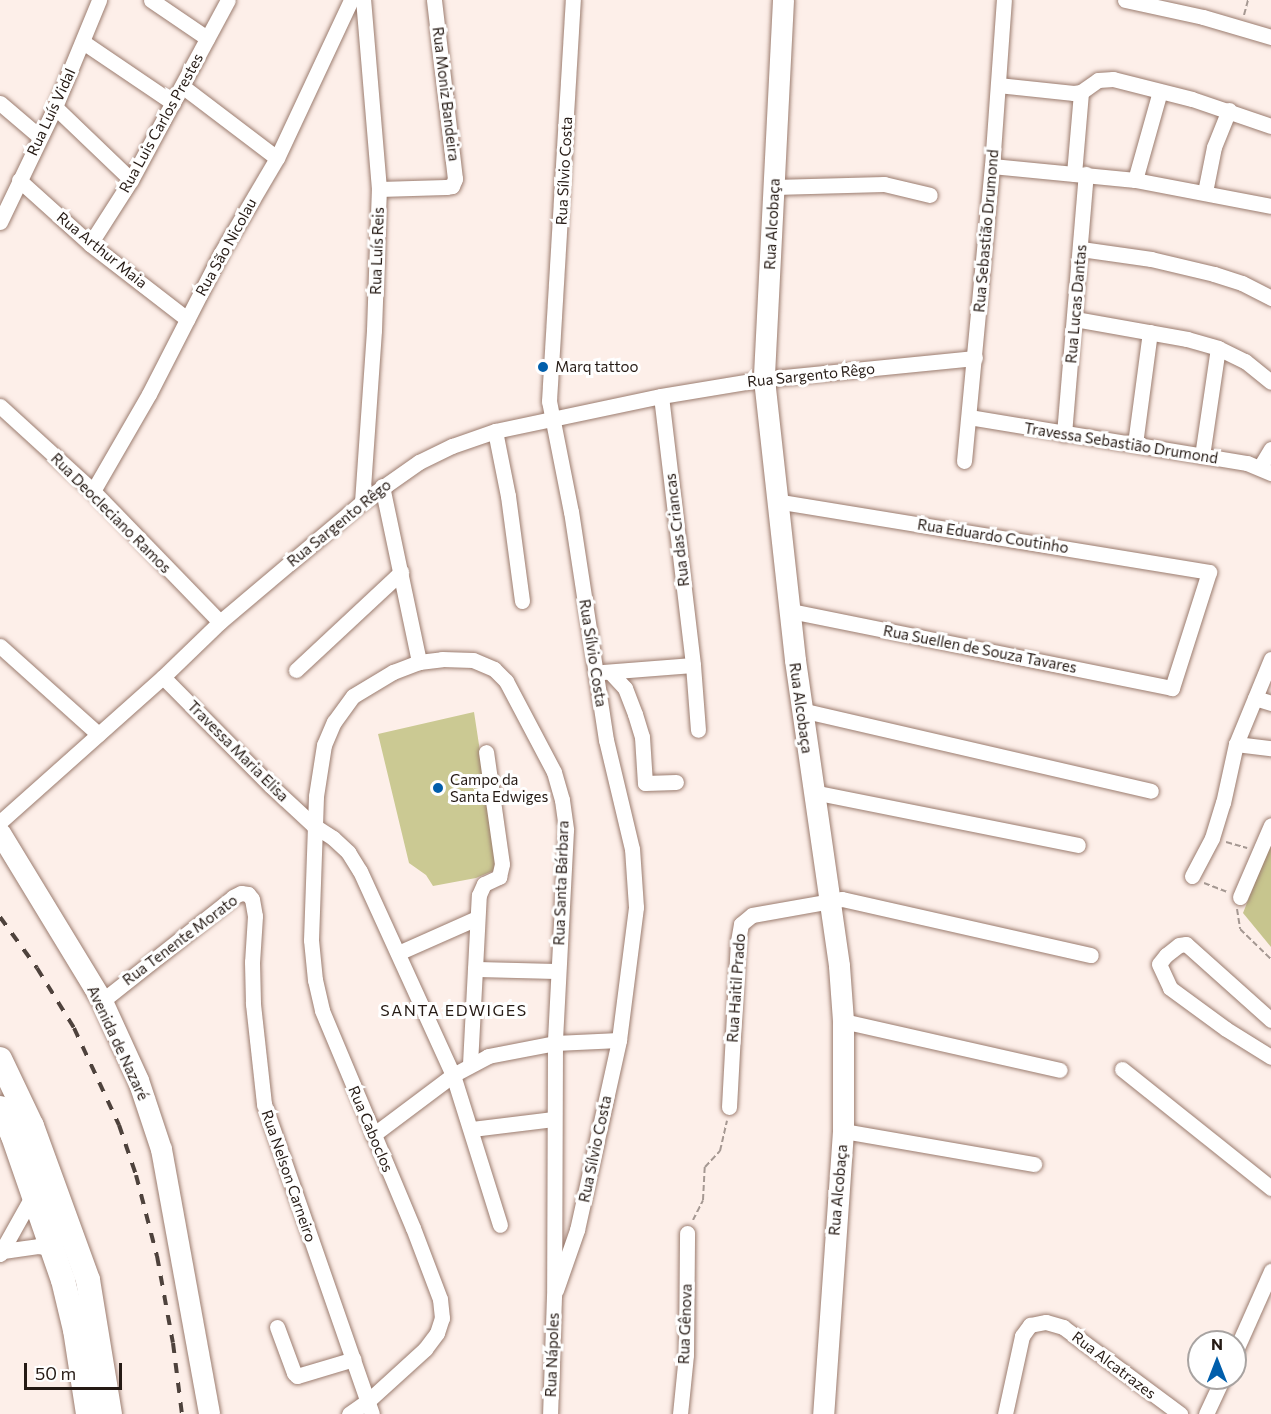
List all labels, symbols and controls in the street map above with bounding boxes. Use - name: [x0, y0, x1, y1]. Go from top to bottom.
- street label: Rua Moniz Bandeira: [429, 26, 463, 162]
- street label: Rua Luis Carlos Prestes: [115, 50, 207, 196]
- street label: Rua Luís Vidal: [23, 66, 79, 158]
- street label: Rua Sílvio Costa: [552, 116, 576, 226]
- street label: Rua Sebastião Drumond: [970, 149, 1002, 313]
- street label: Rua Alcobaça: [761, 178, 783, 270]
- street label: Rua São Nicolau: [192, 195, 260, 299]
- street label: Rua Luís Reis: [366, 207, 388, 295]
- street label: Rua Arthur Maia: [53, 208, 151, 292]
- street label: Rua Lucas Dantas: [1062, 244, 1090, 364]
- place label: Marq tattoo: [555, 358, 639, 376]
- street label: Rua Sargento Rêgo: [746, 359, 876, 391]
- marker: Marq tattoo: [536, 360, 550, 374]
- street label: Travessa Sebastião Drumond: [1023, 419, 1219, 467]
- street label: Rua Deocleciano Ramos: [47, 449, 175, 577]
- street label: Rua das Criancas: [661, 472, 693, 588]
- street label: Rua Sargento Rêgo: [283, 476, 395, 570]
- street label: Rua Eduardo Coutinho: [916, 515, 1070, 557]
- street label: Rua Sílvio Costa: [576, 598, 610, 708]
- street label: Rua Suellen de Souza Tavares: [882, 621, 1078, 677]
- street label: Rua Alcobaça: [786, 661, 816, 755]
- street label: Travessa Maria Elisa: [184, 697, 292, 805]
- place label: Campo da Santa Edwiges: [450, 770, 548, 805]
- marker: Campo da Santa Edwiges: [431, 781, 445, 795]
- street label: Rua Santa Bárbara: [550, 820, 572, 946]
- street label: Rua Tenente Morato: [119, 891, 241, 989]
- street label: Rua Haitil Prado: [723, 933, 749, 1043]
- street label: Avenida de Nazaré: [84, 983, 152, 1103]
- district label: SANTA EDWIGES: [380, 1000, 528, 1020]
- street label: Rua Caboclos: [345, 1083, 397, 1175]
- street label: Rua Sílvio Costa: [575, 1094, 615, 1204]
- street label: Rua Nelson Carneiro: [258, 1108, 320, 1244]
- street label: Rua Alcobaça: [825, 1144, 851, 1236]
- street label: Rua Gênova: [675, 1283, 695, 1365]
- street label: Rua Nápoles: [542, 1312, 562, 1398]
- street label: Rua Alcatrazes: [1068, 1328, 1160, 1402]
- north arrow: [1187, 1330, 1247, 1390]
- text: N: [1211, 1334, 1223, 1353]
- scale bar: [27, 1351, 124, 1389]
- text: 50 m: [35, 1362, 76, 1384]

